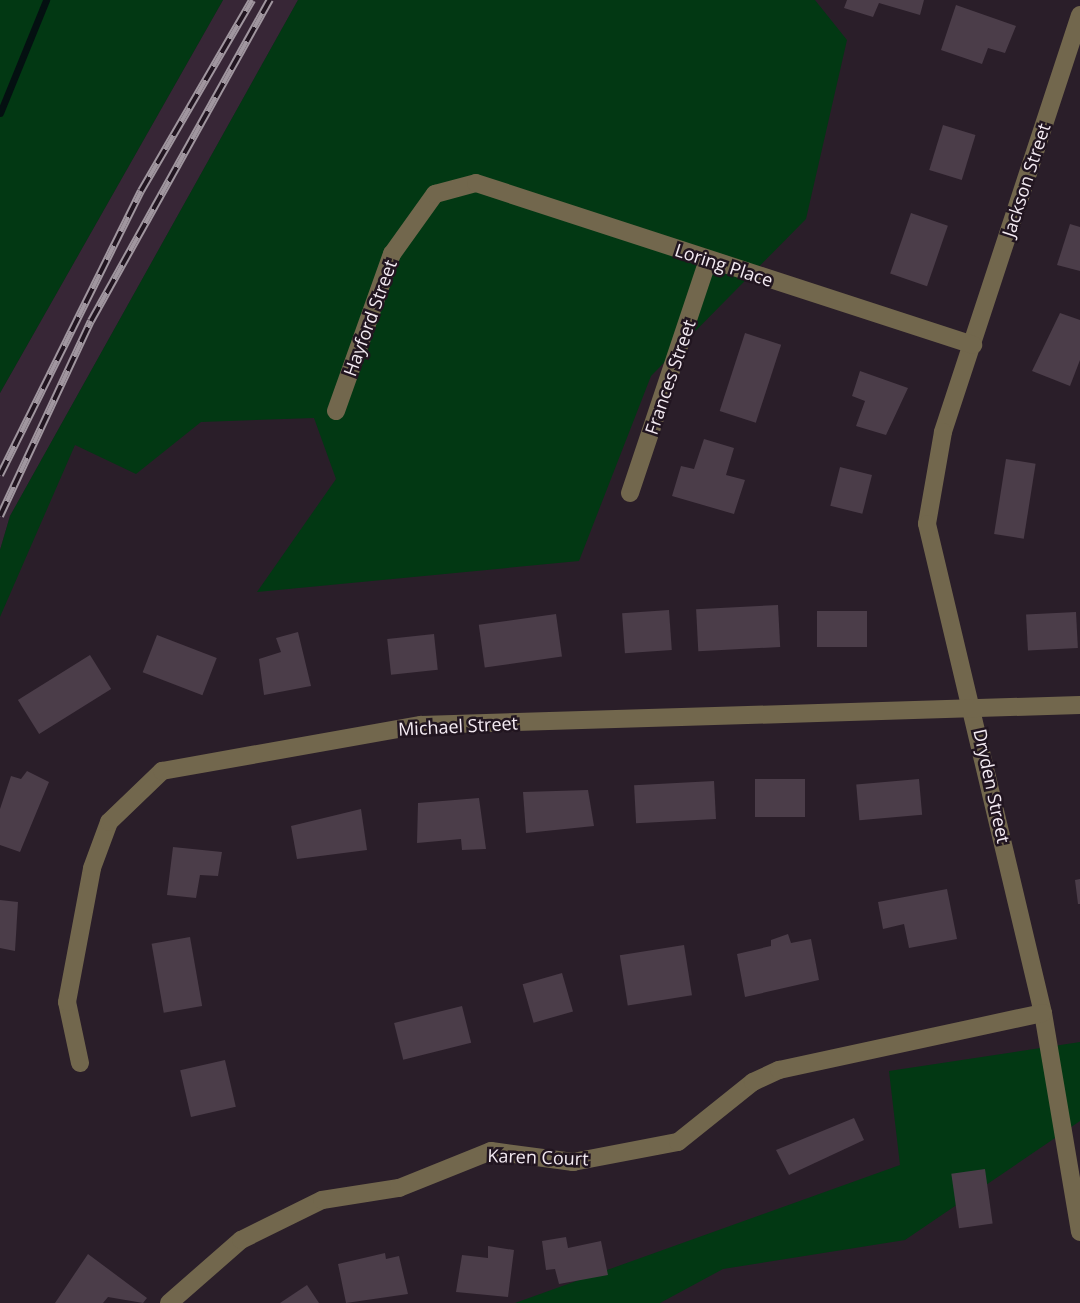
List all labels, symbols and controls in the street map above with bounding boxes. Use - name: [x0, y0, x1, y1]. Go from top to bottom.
- street label: Jackson Street: [997, 120, 1055, 240]
- street label: Loring Place: [672, 239, 776, 291]
- street label: Hayford Street: [339, 257, 401, 379]
- street label: Frances Street: [640, 317, 700, 437]
- street label: Michael Street: [398, 712, 518, 740]
- street label: Dryden Street: [969, 727, 1015, 845]
- street label: Karen Court: [487, 1144, 589, 1170]

